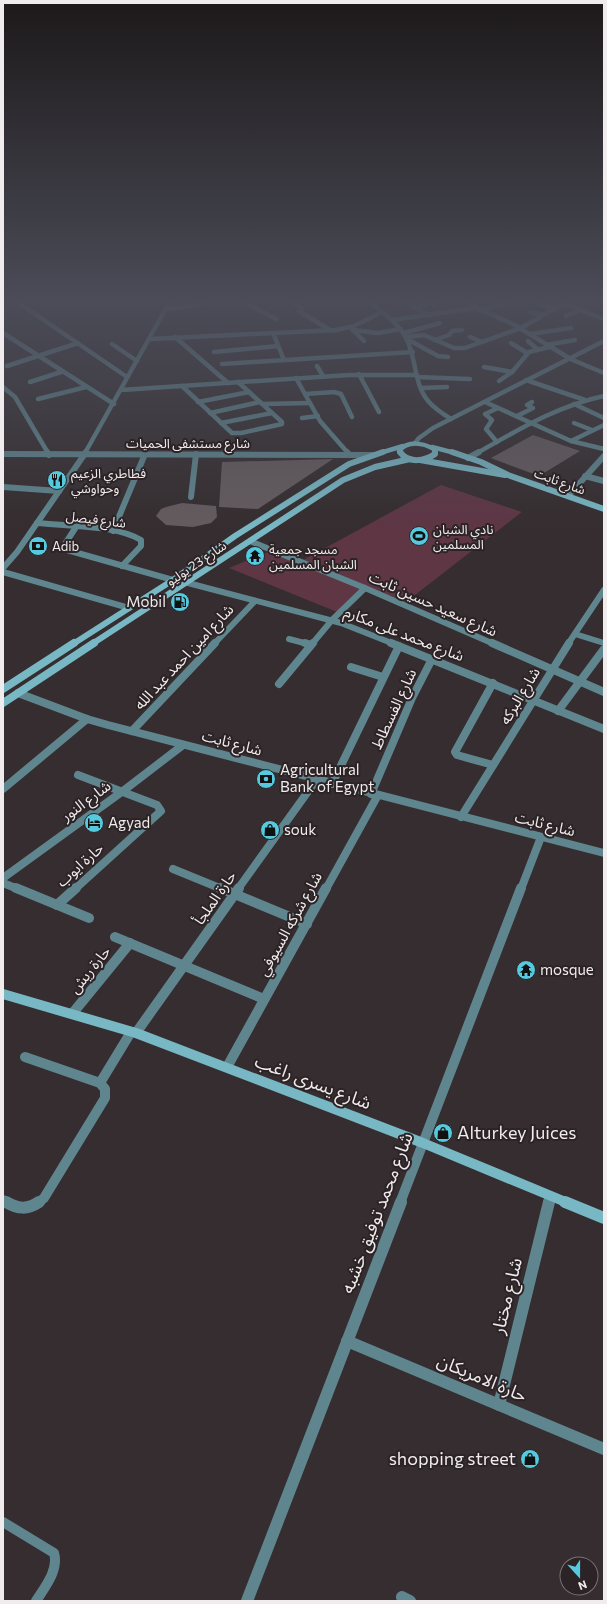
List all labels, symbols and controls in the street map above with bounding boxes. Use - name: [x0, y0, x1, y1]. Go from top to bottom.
- street label: شارع مستشفى الحميات: [126, 435, 250, 454]
- street label: شارع ثابت: [531, 464, 588, 500]
- place label: فطاطري الزعيم وحواوشي: [71, 465, 146, 499]
- restaurant icon: فطاطري الزعيم وحواوشي: [46, 469, 68, 491]
- street label: شارع فيصل: [65, 507, 127, 534]
- place label: نادي الشبان المسلمين: [433, 521, 494, 553]
- sports icon: نادي الشبان المسلمين: [408, 525, 430, 547]
- bank icon: Adib: [27, 535, 49, 557]
- street label: شارع 23 يوليو: [163, 537, 231, 592]
- place label: Adib: [52, 538, 80, 554]
- place label: مسجد جمعية الشبان المسلمين: [269, 541, 357, 573]
- temple icon: مسجد جمعية الشبان المسلمين: [244, 545, 266, 567]
- street label: شارع سعيد حسين ثابت: [365, 567, 501, 643]
- fuel station icon: Mobil: [169, 591, 191, 613]
- place label: Mobil: [126, 592, 166, 610]
- street label: شارع امين احمد عبد الله: [130, 600, 240, 716]
- street label: شارع محمد على مكارم: [340, 602, 467, 668]
- street label: شارع البركه: [495, 663, 547, 729]
- street label: شارع الفسطاط: [367, 665, 423, 753]
- street label: شارع ثابت: [199, 725, 264, 763]
- place label: Agricultural Bank of Egypt: [280, 760, 374, 795]
- bank icon: Agricultural Bank of Egypt: [255, 768, 277, 790]
- street label: شارع النور: [56, 776, 116, 828]
- street label: شارع ثابت: [512, 807, 577, 843]
- hotel icon: Agyad: [83, 812, 105, 834]
- place label: Agyad: [108, 813, 150, 831]
- shop icon: souk: [259, 819, 281, 841]
- place label: souk: [284, 820, 316, 838]
- street label: حارة ايوب: [52, 838, 107, 891]
- street label: حارة الملجأ: [189, 867, 240, 929]
- street label: شارع شركه السيوفي: [253, 868, 329, 981]
- street label: حارة ريش: [65, 942, 115, 997]
- temple icon: mosque: [515, 959, 537, 981]
- place label: mosque: [540, 960, 594, 978]
- street label: شارع يسرى راغب: [251, 1049, 375, 1117]
- place label: Alturkey Juices: [457, 1121, 577, 1143]
- shop icon: Alturkey Juices: [432, 1122, 454, 1144]
- street label: شارع محمد توفيق خشبه: [335, 1129, 421, 1298]
- street label: شارع مختار: [486, 1255, 530, 1338]
- street label: حارة الامريكان: [434, 1348, 531, 1407]
- place label: shopping street: [389, 1447, 516, 1469]
- shop icon: shopping street: [519, 1448, 541, 1470]
- north arrow: [559, 1556, 599, 1596]
- text: N: [577, 1578, 589, 1593]

